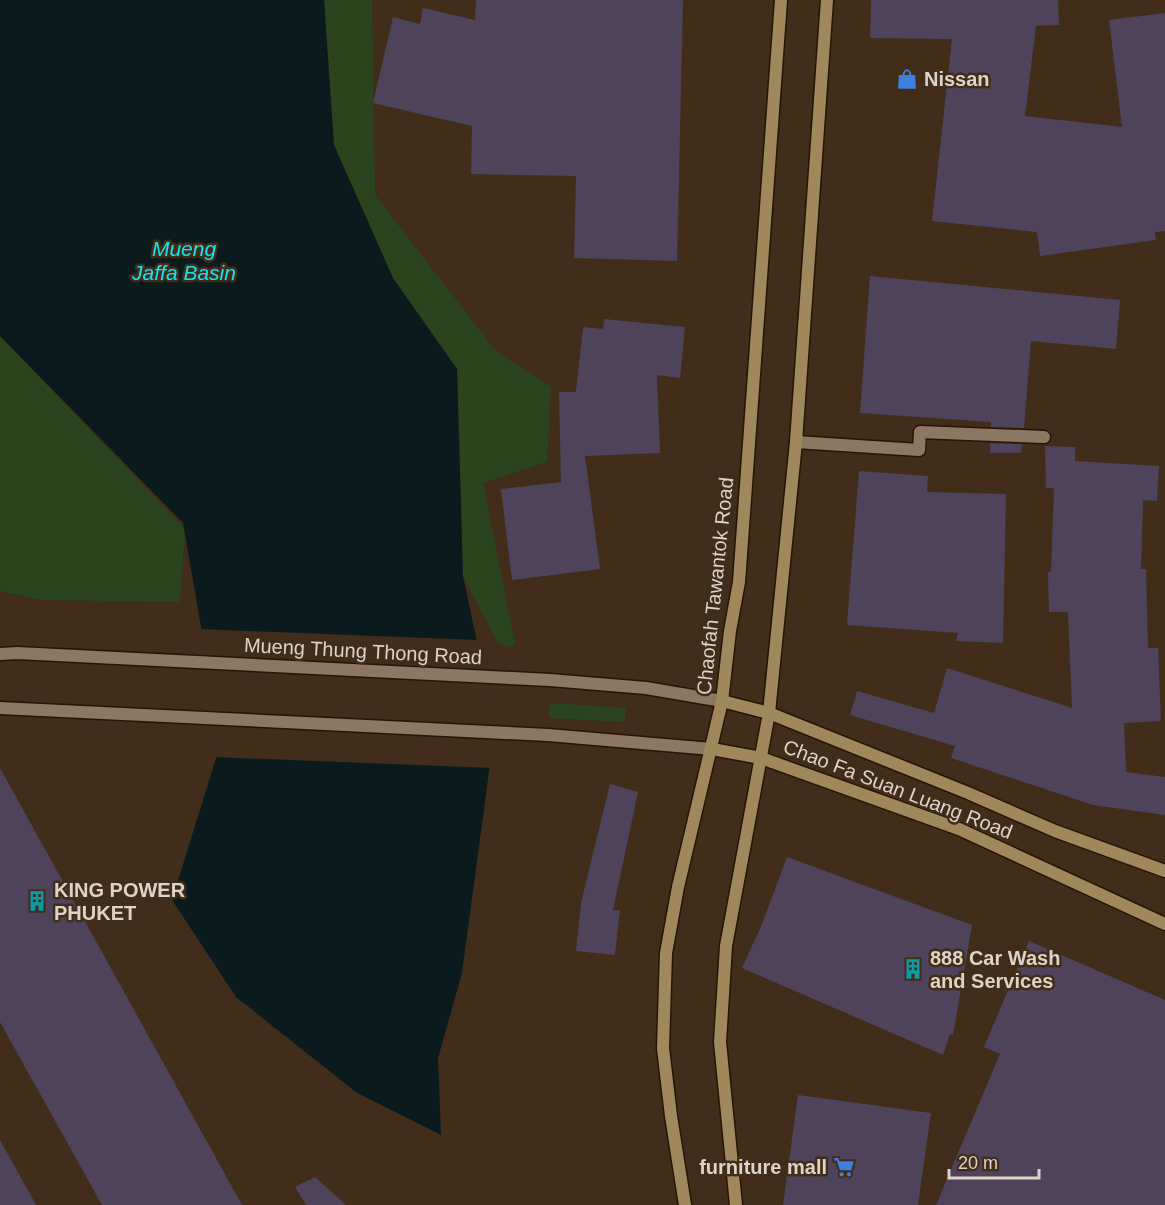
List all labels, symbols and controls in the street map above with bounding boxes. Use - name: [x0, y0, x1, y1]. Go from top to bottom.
- shop icon: Nissan: [895, 67, 919, 91]
- place label: Nissan: [924, 68, 990, 90]
- water label: Mueng Jaffa Basin: [131, 237, 236, 284]
- street label: Chaofah Tawantok Road: [693, 476, 737, 696]
- street label: Mueng Thung Thong Road: [243, 634, 483, 668]
- street label: Chao Fa Suan Luang Road: [780, 735, 1016, 843]
- place label: KING POWER PHUKET: [54, 879, 186, 924]
- building icon: KING POWER PHUKET: [25, 889, 49, 913]
- place label: 888 Car Wash and Services: [930, 947, 1060, 992]
- building icon: 888 Car Wash and Services: [901, 957, 925, 981]
- scale bar: [949, 1142, 1039, 1180]
- text: 20 m: [958, 1153, 998, 1173]
- supermarket icon: furniture mall: [832, 1155, 856, 1179]
- place label: furniture mall: [699, 1156, 827, 1178]

